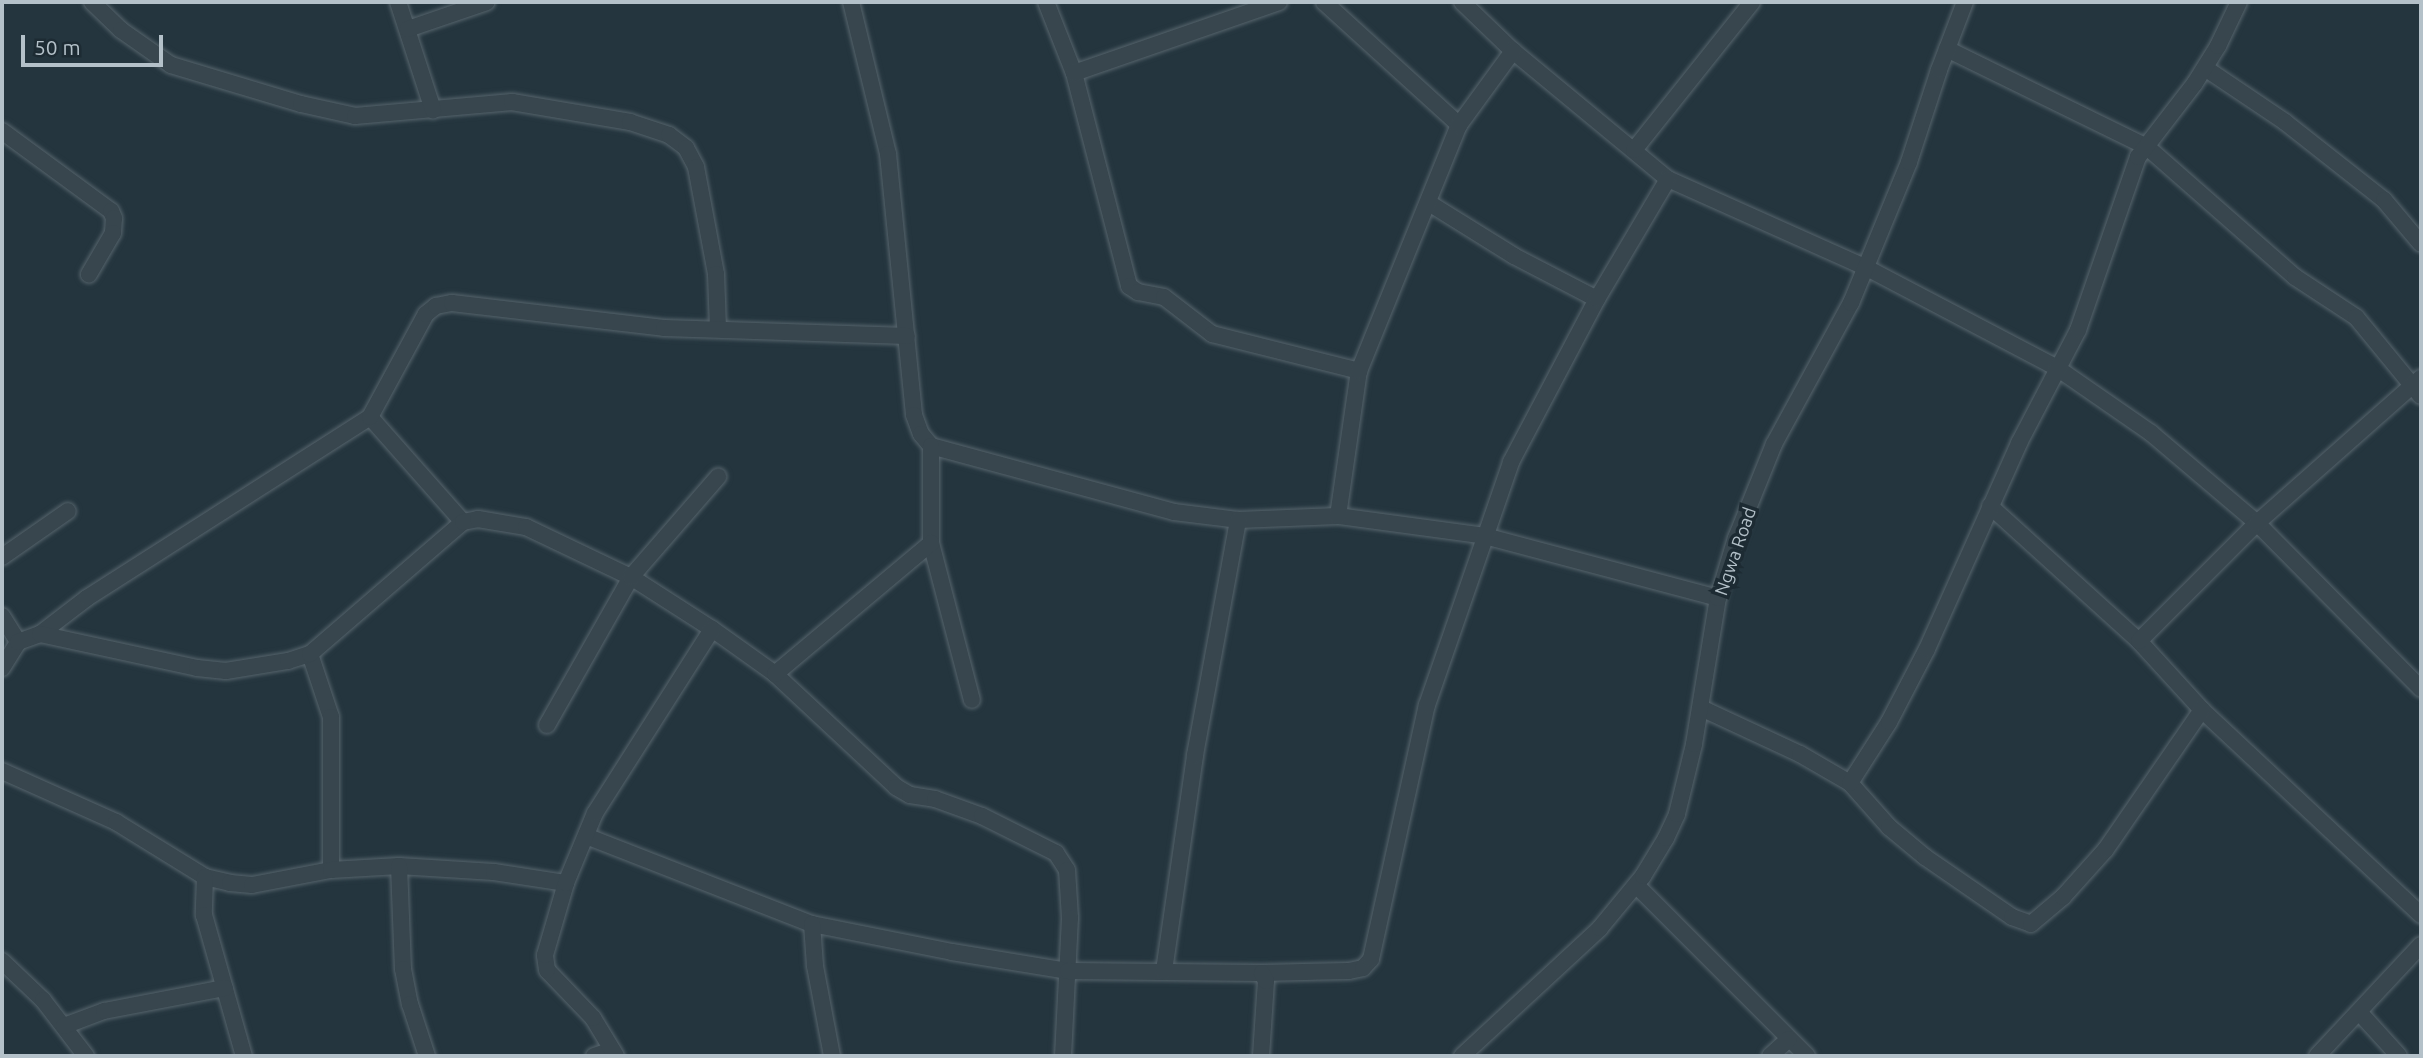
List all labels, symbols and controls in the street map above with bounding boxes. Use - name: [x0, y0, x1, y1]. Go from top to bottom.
- scale bar: [24, 21, 166, 65]
- text: 50 m: [34, 35, 81, 59]
- street label: Ngwa Road: [1710, 504, 1760, 598]

